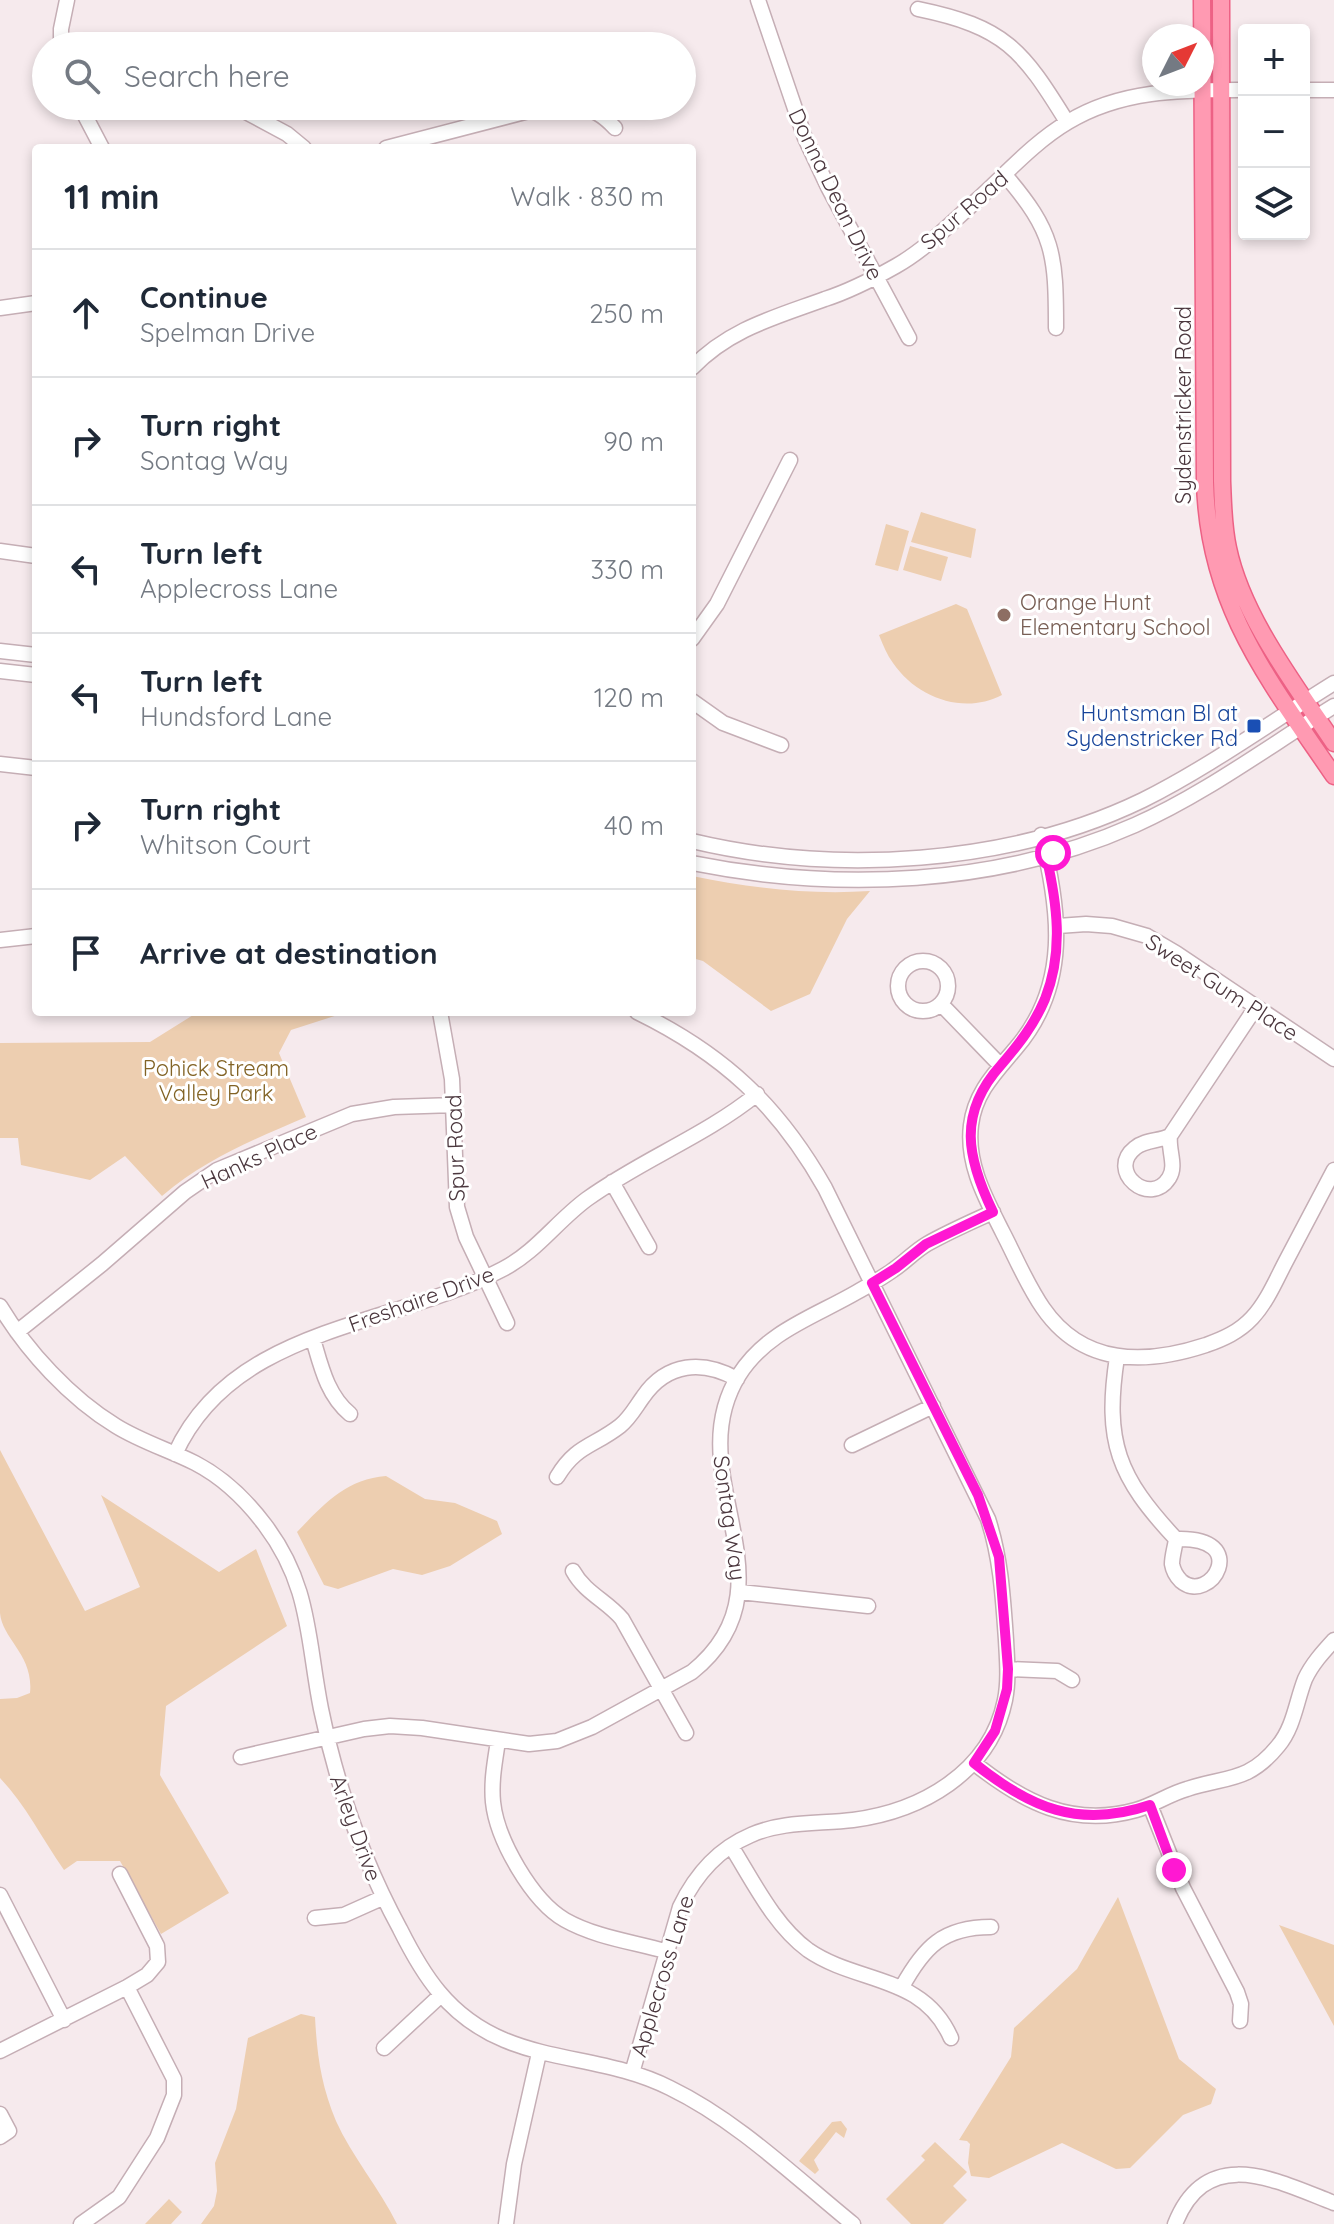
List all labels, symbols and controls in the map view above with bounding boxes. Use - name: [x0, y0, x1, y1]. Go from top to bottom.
- north arrow: [1142, 24, 1214, 96]
- map controls: [1238, 24, 1310, 240]
- button: +: [1238, 24, 1310, 96]
- search box: [32, 32, 696, 120]
- icon: search: [60, 54, 104, 98]
- text: Search here: [124, 57, 290, 95]
- button: −: [1238, 96, 1310, 168]
- street label: Donna Dean Drive: [782, 104, 890, 284]
- street label: Spur Road: [914, 164, 1014, 256]
- button: layers: [1238, 168, 1310, 240]
- text: 11 min: [64, 175, 160, 218]
- text: Walk · 830 m: [510, 180, 664, 213]
- text: Continue: [140, 278, 268, 316]
- icon: ahead: [64, 291, 108, 335]
- text: 250 m: [589, 297, 664, 330]
- street label: Sydenstricker Road: [1169, 306, 1197, 504]
- text: Spelman Drive: [140, 316, 315, 349]
- text: Turn right: [140, 406, 281, 444]
- icon: right: [64, 419, 108, 463]
- text: 90 m: [603, 425, 664, 458]
- text: Sontag Way: [140, 444, 289, 477]
- text: Turn left: [140, 534, 263, 572]
- icon: left: [64, 547, 108, 591]
- text: 330 m: [590, 553, 664, 586]
- text: Applecross Lane: [140, 572, 338, 605]
- place label: Orange Hunt Elementary School: [1020, 588, 1211, 641]
- marker: Orange Hunt Elementary School: [995, 606, 1013, 624]
- text: Turn left: [140, 662, 263, 700]
- icon: left: [64, 675, 108, 719]
- text: 120 m: [594, 681, 664, 714]
- place label: Huntsman Bl at Sydenstricker Rd: [1066, 699, 1238, 752]
- text: Hundsford Lane: [140, 700, 332, 733]
- marker: Huntsman Bl at Sydenstricker Rd: [1245, 717, 1263, 735]
- text: Turn right: [140, 790, 281, 828]
- icon: right: [64, 803, 108, 847]
- text: 40 m: [604, 809, 664, 842]
- text: Whitson Court: [140, 828, 311, 861]
- route start: [1035, 835, 1071, 871]
- street label: Sweet Gum Place: [1140, 927, 1304, 1047]
- icon: arrive: [64, 931, 108, 975]
- text: Arrive at destination: [140, 934, 438, 972]
- park label: Pohick Stream Valley Park: [143, 1054, 289, 1107]
- street label: Spur Road: [439, 1094, 471, 1202]
- street label: Hanks Place: [196, 1117, 322, 1195]
- street label: Freshaire Drive: [344, 1260, 498, 1338]
- street label: Sontag Way: [707, 1454, 753, 1582]
- street label: Arley Drive: [324, 1771, 388, 1885]
- route end: [1156, 1852, 1192, 1888]
- street label: Applecross Lane: [624, 1892, 700, 2060]

